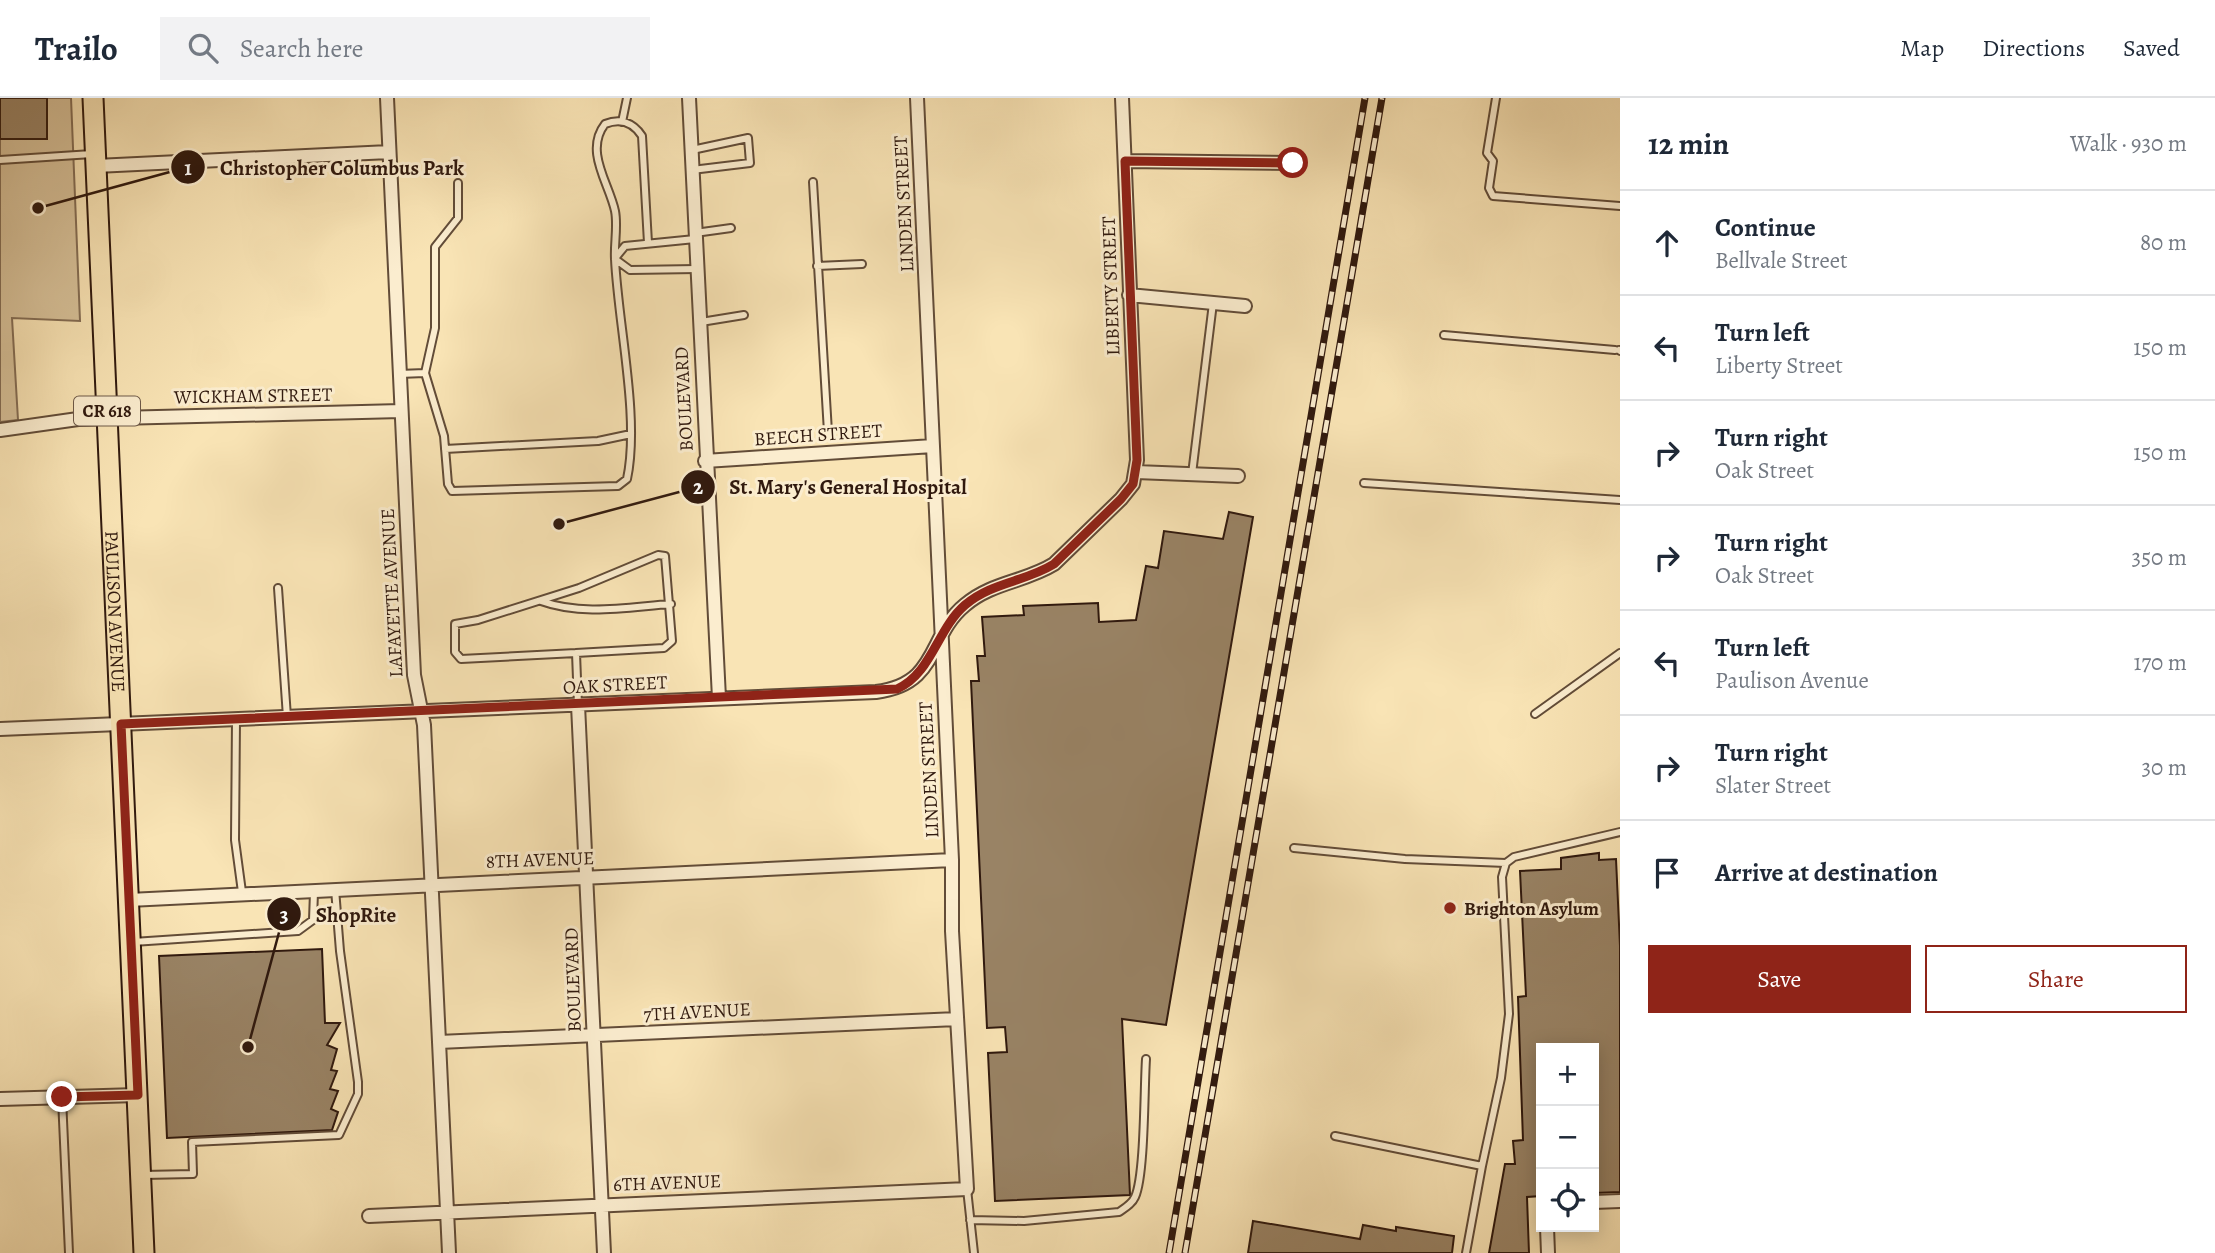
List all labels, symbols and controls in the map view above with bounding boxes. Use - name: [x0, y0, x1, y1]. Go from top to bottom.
- search box: [160, 17, 650, 80]
- text: Trailo: [35, 26, 118, 71]
- icon: search: [184, 29, 222, 67]
- text: Search here: [240, 31, 364, 66]
- text: Map: [1900, 32, 1944, 64]
- text: Directions: [1982, 32, 2085, 64]
- text: Saved: [2123, 32, 2180, 64]
- text: 12 min: [1648, 124, 1729, 164]
- text: Walk · 930 m: [2070, 128, 2187, 159]
- street label: LINDEN STREET: [887, 134, 921, 273]
- callout: Christopher Columbus Park: [171, 146, 478, 188]
- route start: [1277, 147, 1308, 178]
- text: 1: [184, 154, 192, 182]
- text: Christopher Columbus Park: [220, 154, 464, 182]
- text: Continue: [1715, 210, 1816, 245]
- street label: LIBERTY STREET: [1096, 215, 1126, 356]
- icon: ahead: [1648, 224, 1686, 262]
- text: 80 m: [2140, 227, 2187, 258]
- text: Bellvale Street: [1715, 245, 1848, 276]
- text: Turn left: [1715, 315, 1810, 350]
- icon: left: [1648, 329, 1686, 367]
- text: 150 m: [2133, 332, 2187, 363]
- street label: BOULEVARD: [668, 346, 700, 452]
- text: Liberty Street: [1715, 350, 1843, 381]
- street label: WICKHAM STREET: [173, 382, 333, 410]
- road number: CR 618: [74, 396, 140, 426]
- street label: BEECH STREET: [753, 418, 884, 452]
- text: Turn right: [1715, 420, 1828, 455]
- icon: right: [1648, 434, 1686, 472]
- text: 150 m: [2133, 437, 2187, 468]
- text: Oak Street: [1715, 455, 1814, 486]
- callout: St. Mary's General Hospital: [680, 466, 981, 508]
- text: 2: [693, 473, 703, 501]
- text: St. Mary's General Hospital: [729, 473, 967, 501]
- street label: LAFAYETTE AVENUE: [375, 508, 409, 678]
- text: Turn right: [1715, 525, 1828, 560]
- street label: PAULISON AVENUE: [98, 530, 131, 693]
- icon: right: [1648, 539, 1686, 577]
- text: 350 m: [2132, 542, 2187, 573]
- text: Oak Street: [1715, 560, 1814, 591]
- text: Turn left: [1715, 630, 1810, 665]
- icon: left: [1648, 644, 1686, 682]
- text: 170 m: [2134, 647, 2187, 678]
- text: Paulison Avenue: [1715, 665, 1869, 696]
- street label: OAK STREET: [562, 669, 669, 701]
- street label: LINDEN STREET: [912, 700, 946, 839]
- text: Turn right: [1715, 735, 1828, 770]
- icon: right: [1648, 749, 1686, 787]
- text: 30 m: [2141, 752, 2187, 783]
- text: Slater Street: [1715, 770, 1831, 801]
- street label: 8TH AVENUE: [485, 845, 595, 875]
- icon: arrive: [1648, 854, 1686, 892]
- text: Arrive at destination: [1715, 855, 1938, 890]
- callout: ShopRite: [267, 893, 410, 935]
- place label: Brighton Asylum: [1464, 896, 1599, 922]
- marker: Brighton Asylum: [1442, 900, 1458, 916]
- text: 3: [279, 901, 289, 929]
- text: ShopRite: [316, 901, 397, 929]
- street label: BOULEVARD: [558, 927, 588, 1033]
- button: Save: [1648, 945, 1911, 1013]
- button: Share: [1925, 945, 2187, 1013]
- street label: 7TH AVENUE: [643, 996, 751, 1028]
- map controls: [1536, 1043, 1599, 1232]
- button: +: [1536, 1043, 1599, 1106]
- route end: [46, 1081, 77, 1112]
- button: −: [1536, 1106, 1599, 1169]
- street label: 6TH AVENUE: [613, 1168, 722, 1198]
- button: locate: [1536, 1169, 1599, 1232]

